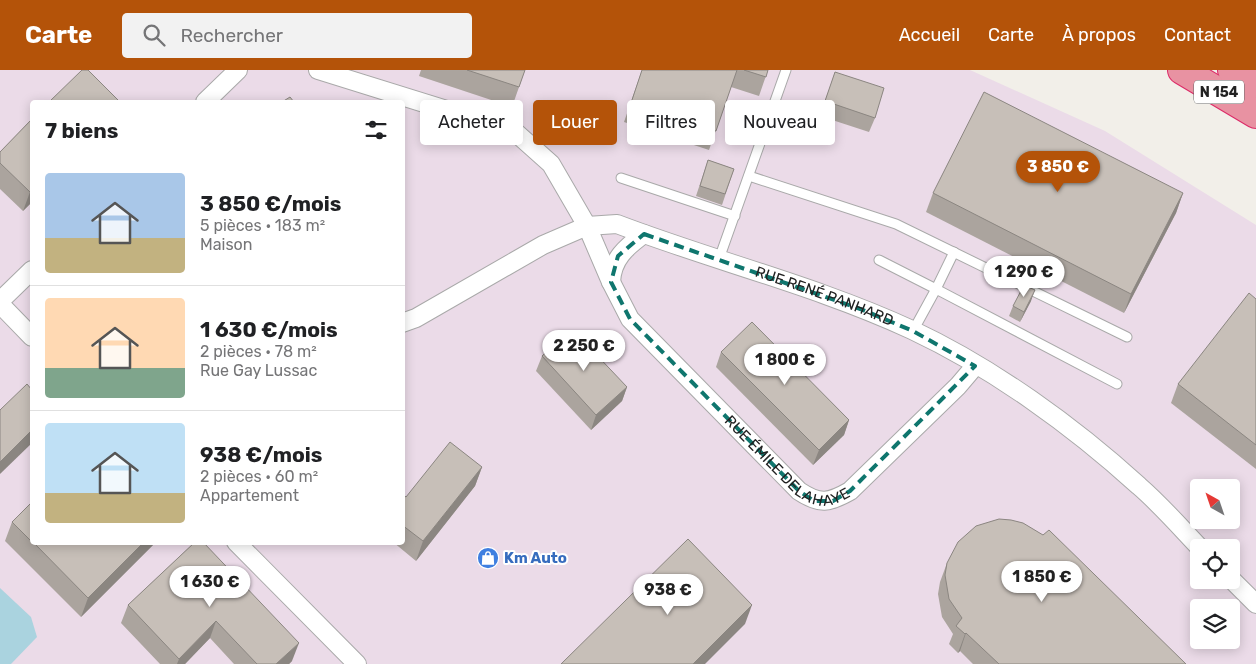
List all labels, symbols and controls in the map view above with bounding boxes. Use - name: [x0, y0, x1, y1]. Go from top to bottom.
- search box: [122, 13, 472, 58]
- text: Carte: [25, 21, 92, 49]
- icon: search: [140, 21, 168, 49]
- text: Rechercher: [180, 24, 283, 47]
- text: Accueil: [899, 24, 960, 46]
- text: Carte: [988, 24, 1034, 46]
- text: À propos: [1062, 24, 1136, 46]
- text: Contact: [1164, 24, 1231, 46]
- road number: N 154: [1194, 81, 1244, 104]
- chip: Acheter: [420, 100, 523, 145]
- chip: Louer: [533, 100, 617, 145]
- chip: Filtres: [627, 100, 715, 145]
- chip: Nouveau: [725, 100, 835, 145]
- icon: filters: [362, 116, 390, 144]
- text: 7 biens: [45, 118, 118, 143]
- pin: 3 850 €: [1012, 150, 1104, 193]
- text: 3 850 €: [1027, 157, 1089, 176]
- text: 3 850 €/mois: [200, 191, 341, 216]
- icon: home: [85, 193, 145, 253]
- text: 5 pièces · 183 m²: [200, 216, 325, 235]
- text: Maison: [200, 235, 252, 254]
- pin: 1 290 €: [978, 256, 1070, 298]
- text: 1 290 €: [995, 262, 1053, 281]
- street label: RUE RENÉ PANHARD: [753, 263, 896, 330]
- text: 1 630 €/mois: [200, 317, 338, 342]
- icon: home: [85, 318, 145, 378]
- pin: 2 250 €: [538, 330, 630, 372]
- text: 2 250 €: [553, 336, 615, 355]
- text: 2 pièces · 78 m²: [200, 342, 317, 361]
- pin: 1 800 €: [739, 344, 831, 386]
- text: 1 800 €: [755, 350, 815, 369]
- text: Rue Gay Lussac: [200, 361, 317, 380]
- street label: RUE ÉMILE DELAHAYE: [721, 412, 853, 510]
- text: 938 €/mois: [200, 442, 322, 467]
- icon: home: [85, 443, 145, 503]
- text: 2 pièces · 60 m²: [200, 467, 318, 486]
- north arrow: [1190, 479, 1240, 529]
- map controls: [1190, 479, 1240, 649]
- text: Appartement: [200, 486, 299, 505]
- button: locate: [1190, 539, 1240, 589]
- shop icon: Km Auto: [476, 546, 500, 570]
- place label: Km Auto: [504, 549, 567, 567]
- pin: 1 850 €: [996, 560, 1088, 603]
- pin: 1 630 €: [164, 566, 256, 608]
- text: 1 850 €: [1012, 567, 1072, 586]
- text: 1 630 €: [180, 572, 240, 591]
- pin: 938 €: [633, 574, 703, 616]
- text: 938 €: [644, 580, 692, 599]
- button: layers: [1190, 599, 1240, 649]

